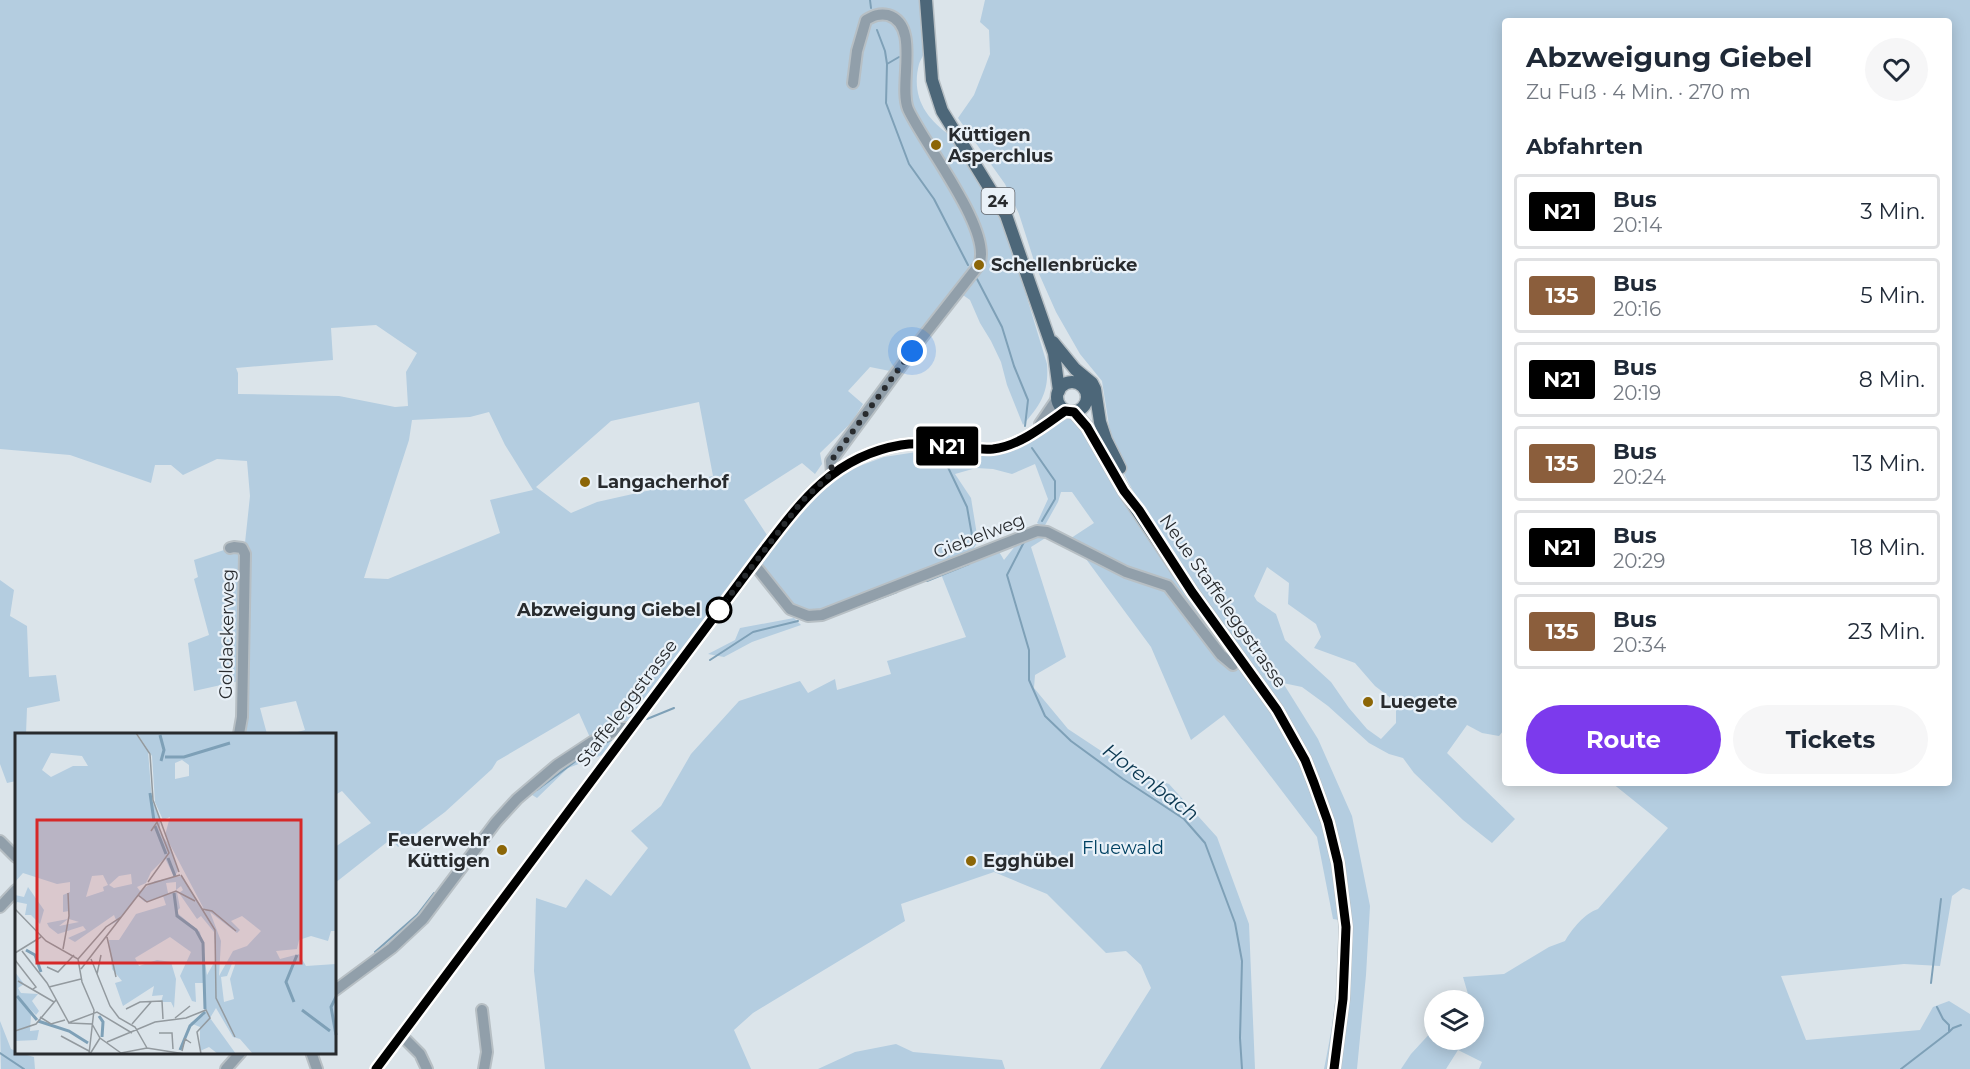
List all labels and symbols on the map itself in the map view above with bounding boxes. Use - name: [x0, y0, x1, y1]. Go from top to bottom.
- place label: Küttigen Asperchlus: [947, 124, 1053, 167]
- marker: Küttigen Asperchlus: [929, 138, 943, 152]
- road number: 24: [982, 188, 1014, 214]
- place label: Schellenbrücke: [991, 254, 1137, 276]
- marker: Schellenbrücke: [972, 258, 986, 272]
- your location: [897, 336, 927, 366]
- line badge: N21: [912, 426, 982, 466]
- place label: Langacherhof: [597, 471, 730, 493]
- marker: Langacherhof: [578, 475, 592, 489]
- street label: Giebelweg: [930, 508, 1028, 564]
- street label: Neue Staffeleggstrasse: [1155, 510, 1291, 692]
- street label: Goldackerweg: [215, 569, 239, 699]
- marker: Abzweigung Giebel: [706, 597, 732, 623]
- place label: Abzweigung Giebel: [516, 599, 701, 621]
- street label: Staffeleggstrasse: [572, 635, 682, 771]
- place label: Luegete: [1380, 691, 1457, 713]
- marker: Luegete: [1361, 695, 1375, 709]
- inset map: [15, 733, 336, 1054]
- water label: Horenbach: [1098, 738, 1204, 826]
- place label: Feuerwehr Küttigen: [387, 829, 490, 872]
- park label: Fluewald: [1082, 837, 1164, 859]
- marker: Feuerwehr Küttigen: [495, 843, 509, 857]
- place label: Egghübel: [983, 850, 1074, 872]
- marker: Egghübel: [964, 854, 978, 868]

